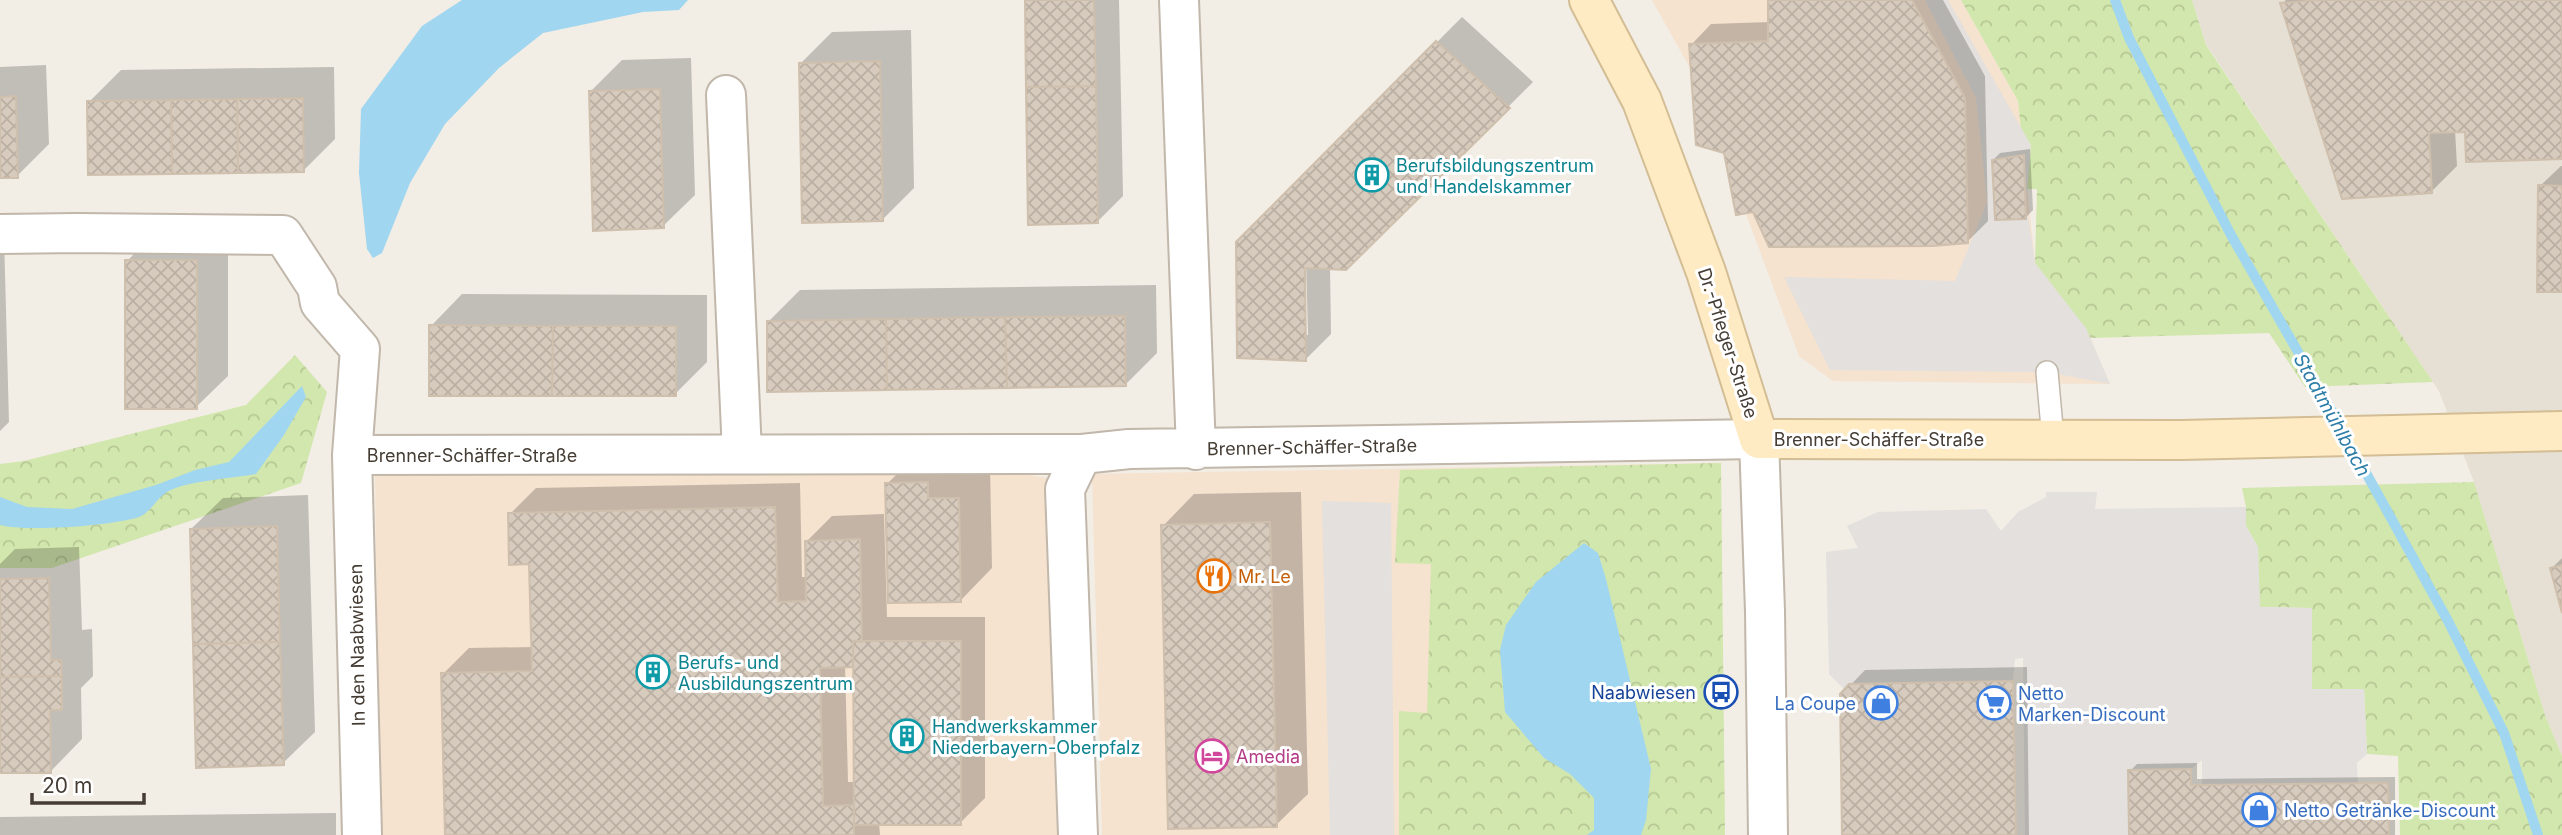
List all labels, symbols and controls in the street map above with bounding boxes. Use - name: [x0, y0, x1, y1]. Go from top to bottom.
- place label: Berufsbildungszentrum und Handelskammer: [1396, 155, 1594, 197]
- building icon: Berufsbildungszentrum und Handelskammer: [1353, 156, 1391, 194]
- street label: Dr.-Pfleger-Straße: [1694, 265, 1762, 421]
- water label: Stadtmühlbach: [2289, 349, 2375, 481]
- street label: Brenner-Schäffer-Straße: [1774, 429, 1984, 450]
- street label: Brenner-Schäffer-Straße: [1207, 435, 1417, 459]
- street label: Brenner-Schäffer-Straße: [367, 445, 577, 466]
- restaurant icon: Mr. Le: [1195, 557, 1233, 595]
- street label: In den Naabwiesen: [345, 564, 369, 726]
- place label: Mr. Le: [1238, 566, 1291, 587]
- place label: Berufs- und Ausbildungszentrum: [678, 652, 853, 694]
- building icon: Berufs- und Ausbildungszentrum: [634, 653, 672, 691]
- bus stop icon: Naabwiesen: [1702, 673, 1740, 711]
- place label: Naabwiesen: [1591, 682, 1696, 703]
- place label: Netto Marken-Discount: [2018, 683, 2166, 725]
- shop icon: La Coupe: [1862, 684, 1900, 722]
- supermarket icon: Netto Marken-Discount: [1975, 684, 2013, 722]
- place label: La Coupe: [1775, 693, 1856, 714]
- place label: Handwerkskammer Niederbayern-Oberpfalz: [932, 716, 1140, 758]
- building icon: Handwerkskammer Niederbayern-Oberpfalz: [888, 717, 926, 755]
- hotel icon: Amedia: [1193, 737, 1231, 775]
- place label: Amedia: [1236, 746, 1300, 767]
- scale bar: [32, 762, 144, 806]
- text: 20 m: [42, 773, 92, 798]
- shop icon: Netto Getränke-Discount: [2240, 791, 2278, 829]
- place label: Netto Getränke-Discount: [2284, 800, 2496, 821]

